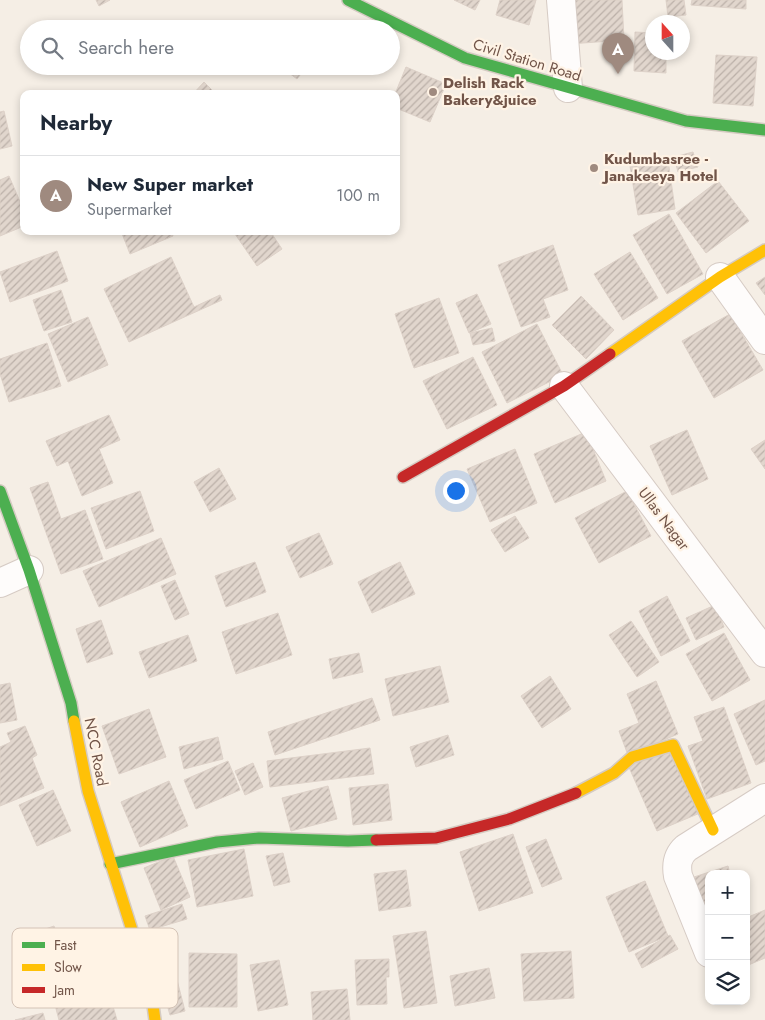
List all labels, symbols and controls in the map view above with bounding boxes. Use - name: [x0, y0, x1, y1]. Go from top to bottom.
- north arrow: [645, 15, 690, 60]
- search box: [20, 20, 400, 75]
- street label: Civil Station Road: [470, 33, 584, 87]
- pin: A: [602, 33, 634, 74]
- icon: search: [38, 34, 66, 62]
- text: Search here: [78, 34, 174, 61]
- place label: Delish Rack Bakery&juice: [443, 72, 537, 111]
- marker: Delish Rack Bakery&juice: [427, 86, 439, 98]
- text: Nearby: [40, 108, 112, 138]
- place label: Kudumbasree - Janakeeya Hotel: [601, 148, 718, 187]
- marker: Kudumbasree - Janakeeya Hotel: [588, 162, 600, 174]
- text: New Super market: [87, 171, 253, 198]
- text: A: [50, 184, 62, 207]
- text: 100 m: [336, 184, 380, 207]
- text: Supermarket: [87, 198, 172, 221]
- your location: [443, 478, 469, 504]
- street label: Ullas Nagar: [633, 483, 696, 556]
- street label: NCC Road: [79, 716, 113, 788]
- map controls: [705, 870, 750, 1005]
- button: +: [705, 870, 750, 915]
- button: −: [705, 915, 750, 960]
- legend: [12, 928, 178, 1008]
- text: Fast: [54, 935, 77, 955]
- text: Slow: [54, 957, 82, 977]
- button: layers: [705, 960, 750, 1005]
- text: Jam: [52, 980, 75, 1000]

